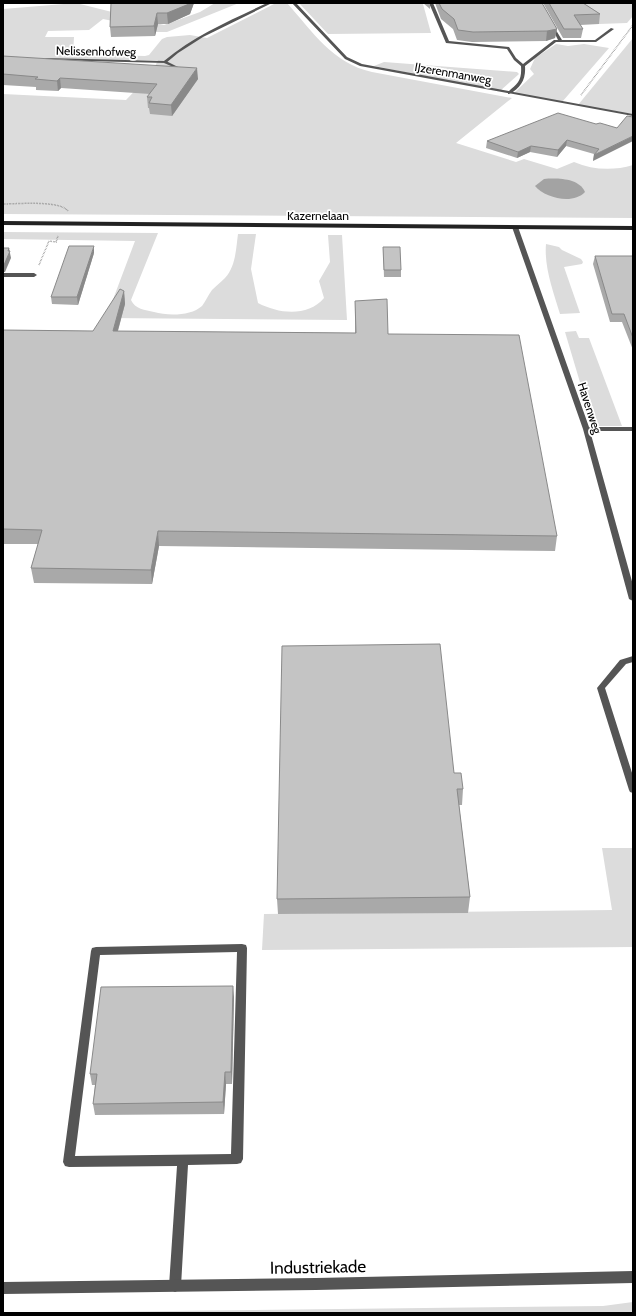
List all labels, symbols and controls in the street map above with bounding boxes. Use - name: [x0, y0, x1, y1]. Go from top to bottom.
- street label: Nelissenhofweg: [56, 43, 137, 59]
- street label: IJzerenmanweg: [413, 59, 494, 87]
- street label: Kazernelaan: [287, 208, 349, 223]
- street label: Havenweg: [575, 380, 606, 437]
- street label: Industriekade: [270, 1256, 367, 1278]

